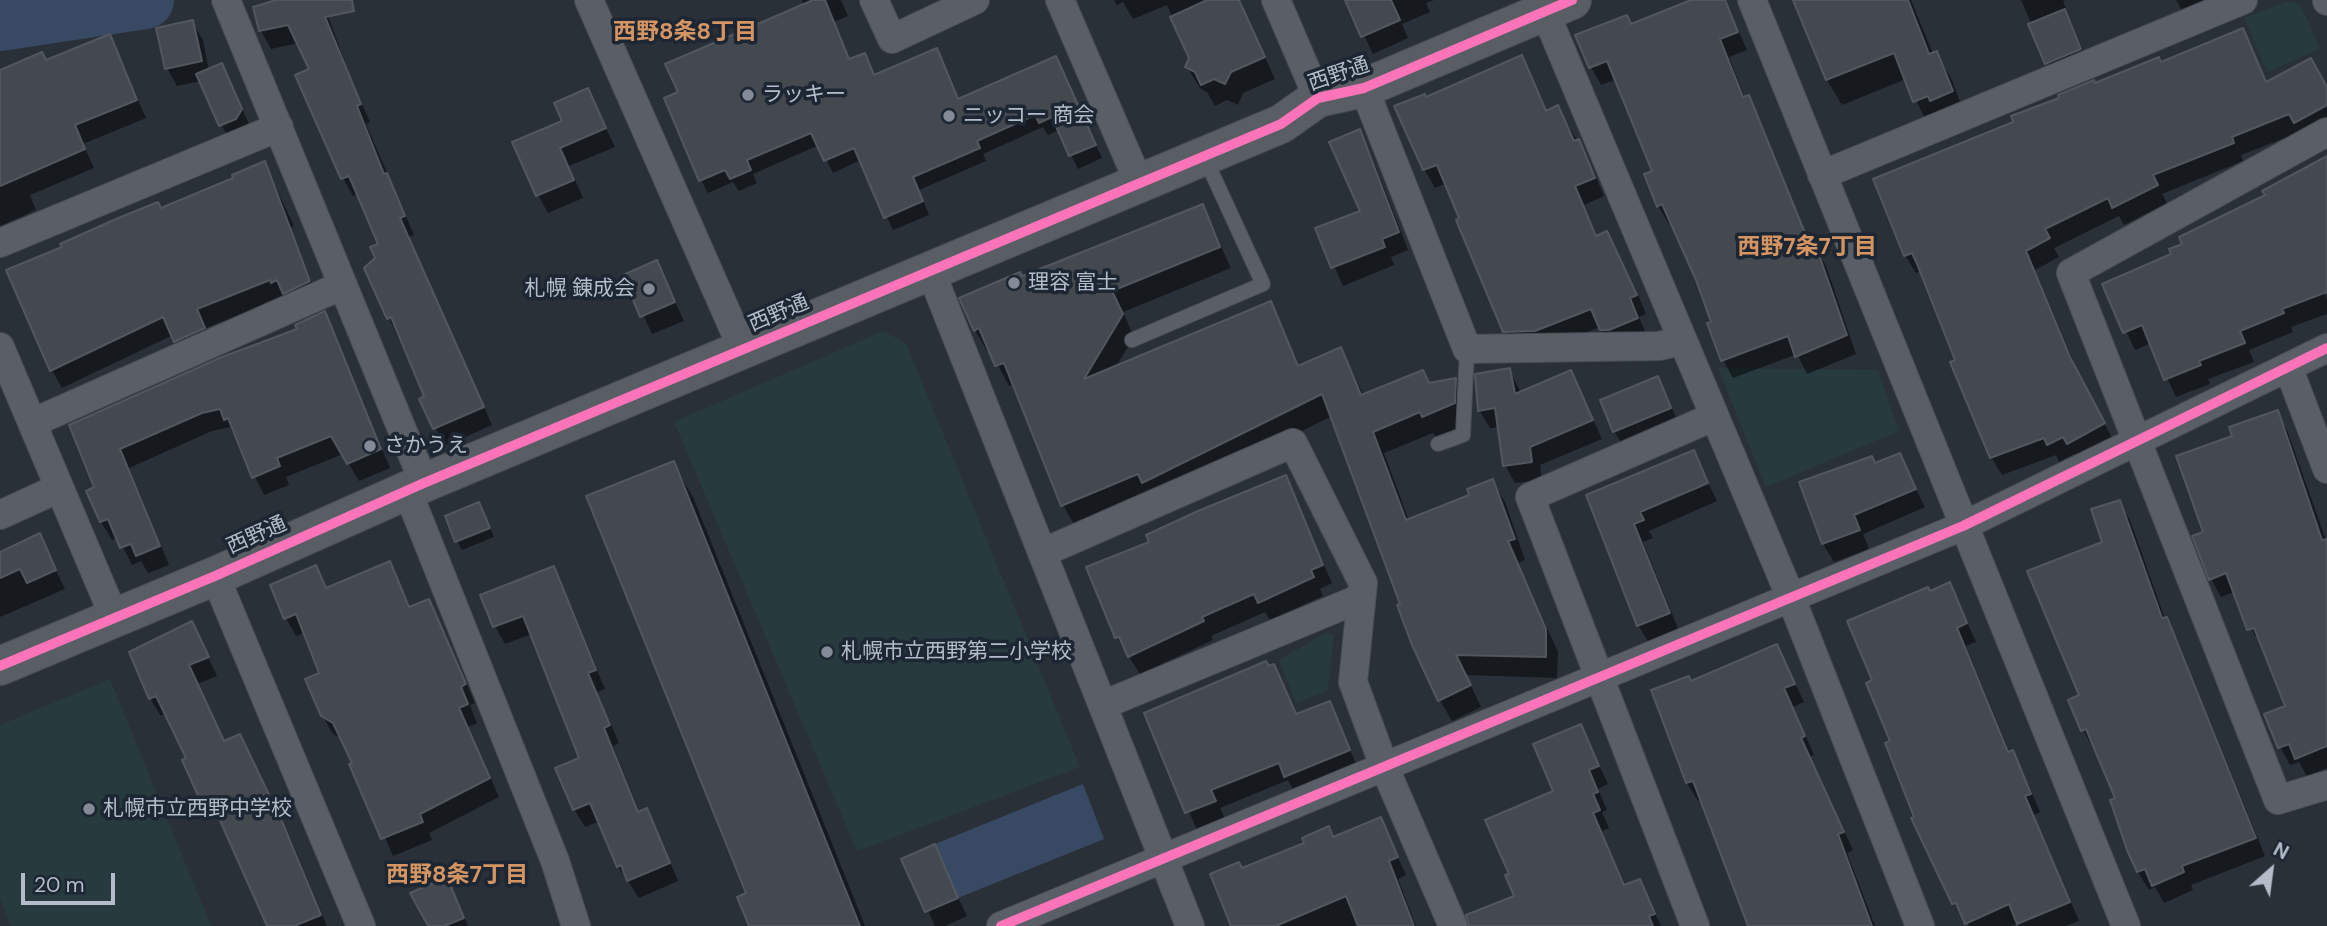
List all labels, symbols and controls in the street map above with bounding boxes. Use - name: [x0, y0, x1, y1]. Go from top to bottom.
- district label: 西野8条8丁目: [613, 19, 757, 47]
- street label: 西野通: [1305, 53, 1373, 97]
- place label: ラッキー: [762, 82, 846, 108]
- marker: ラッキー: [740, 87, 756, 103]
- place label: ニッコー 商会: [963, 103, 1095, 129]
- marker: ニッコー 商会: [941, 108, 957, 124]
- district label: 西野7条7丁目: [1737, 234, 1877, 262]
- place label: 理容 富士: [1028, 270, 1118, 296]
- marker: 理容 富士: [1006, 275, 1022, 291]
- place label: 札幌 錬成会: [524, 276, 635, 302]
- marker: 札幌 錬成会: [641, 281, 657, 297]
- street label: 西野通: [745, 290, 813, 338]
- place label: さかうえ: [384, 433, 468, 459]
- marker: さかうえ: [362, 438, 378, 454]
- street label: 西野通: [223, 512, 291, 560]
- place label: 札幌市立西野第二小学校: [841, 639, 1072, 665]
- marker: 札幌市立西野第二小学校: [819, 644, 835, 660]
- place label: 札幌市立西野中学校: [103, 796, 292, 822]
- marker: 札幌市立西野中学校: [81, 801, 97, 817]
- north arrow: [2236, 835, 2306, 905]
- text: N: [2269, 837, 2293, 865]
- scale bar: [24, 860, 119, 904]
- district label: 西野8条7丁目: [386, 862, 528, 890]
- text: 20 m: [34, 871, 85, 899]

